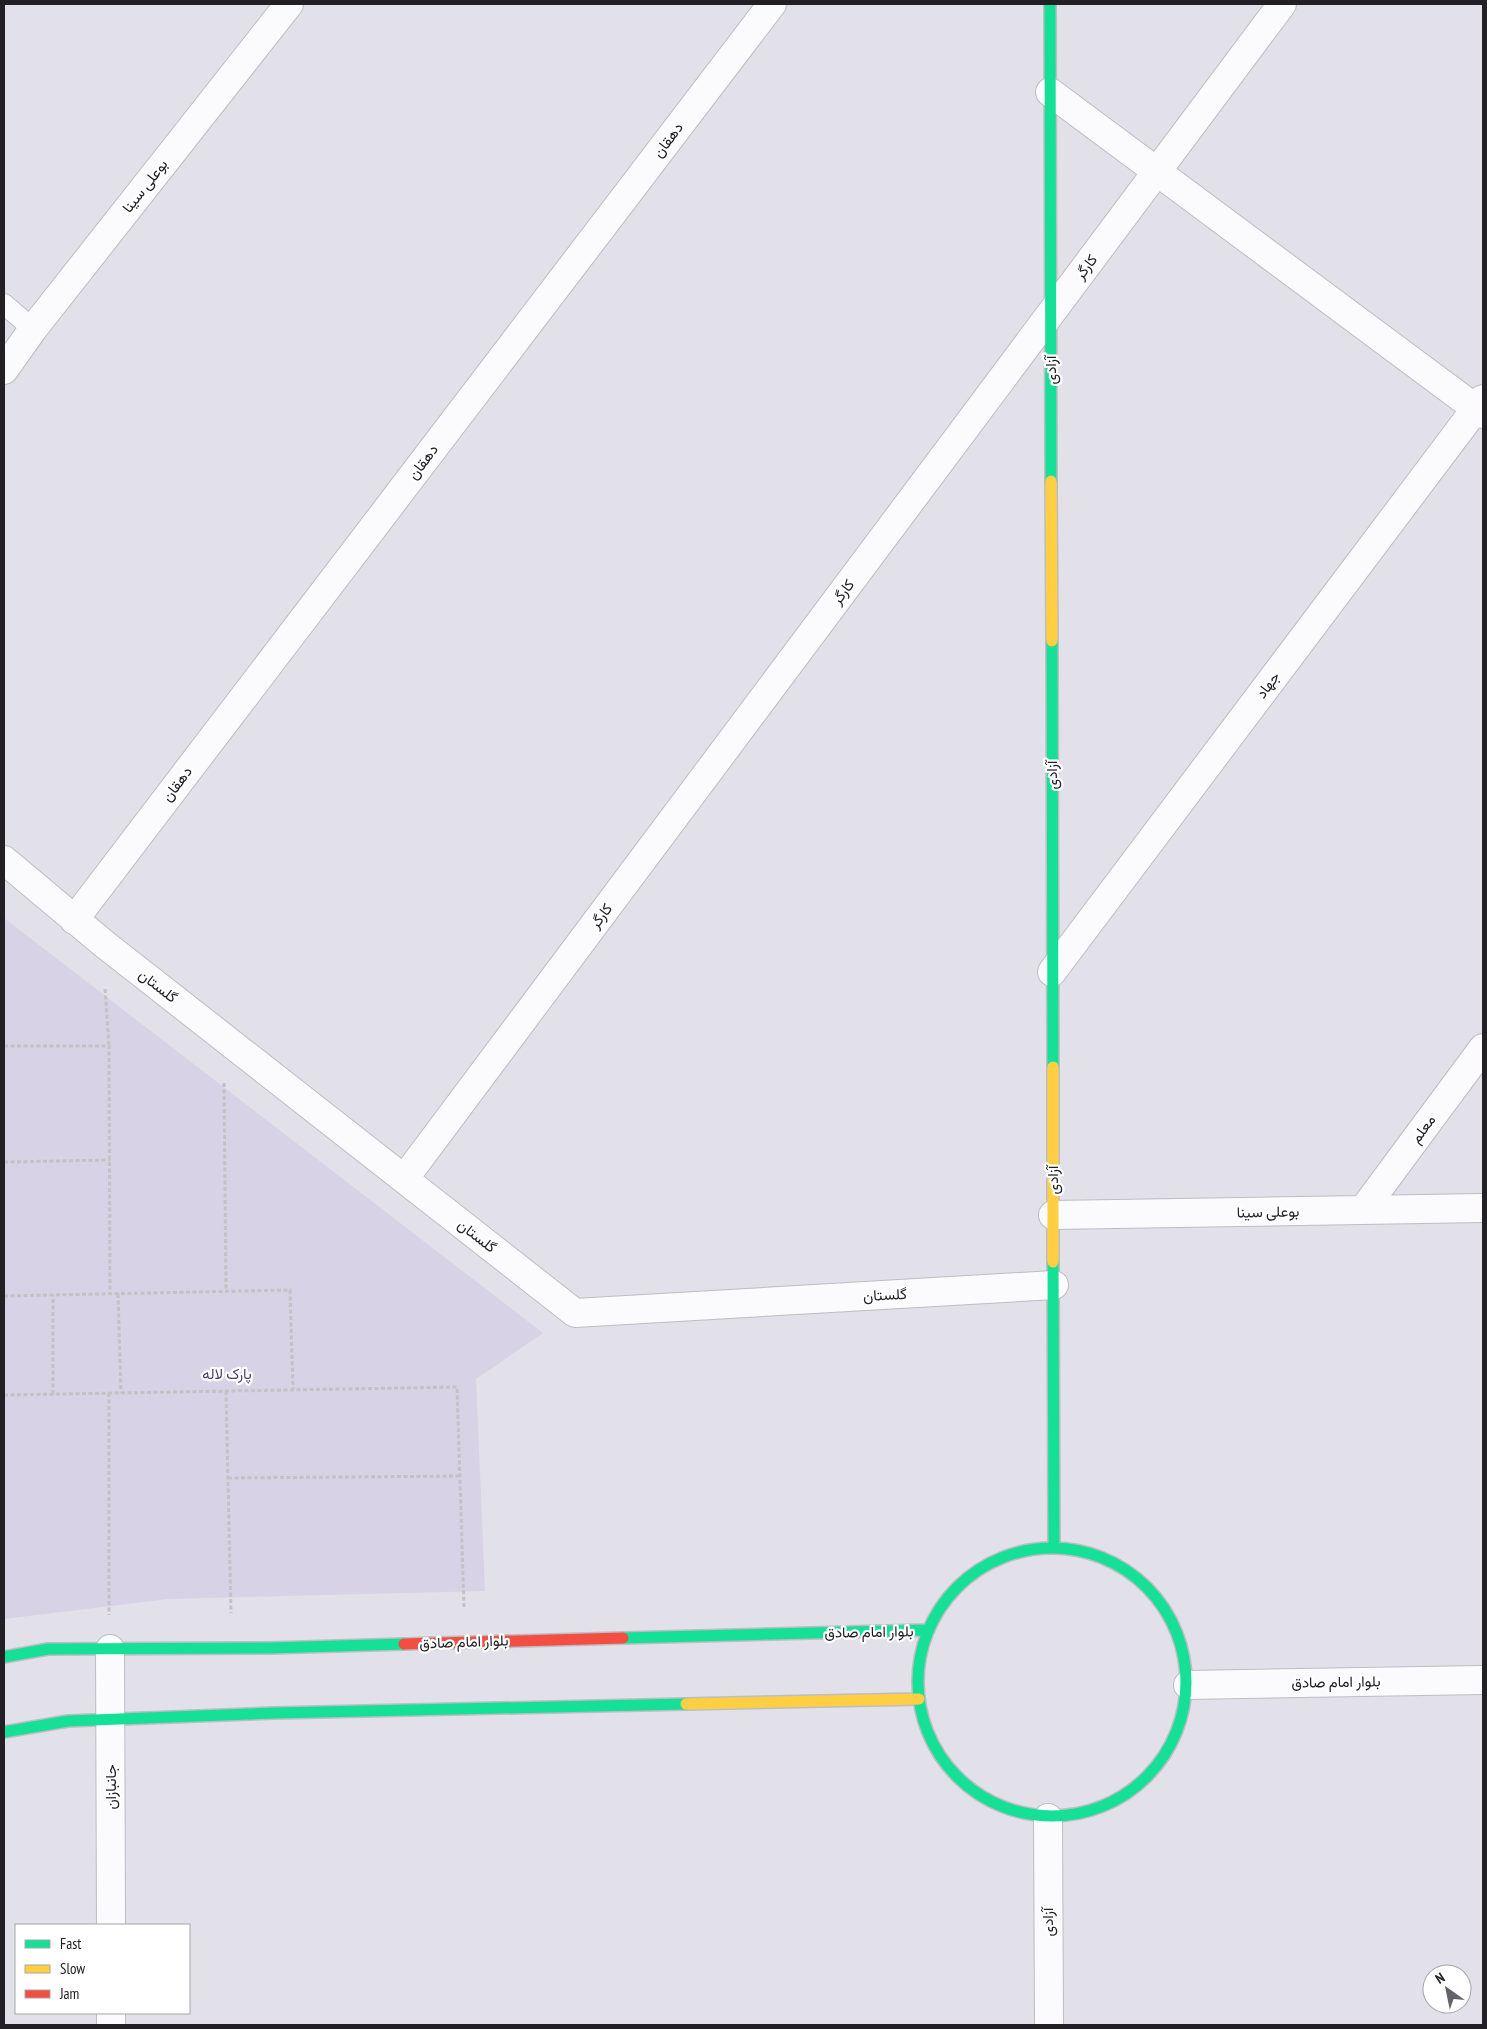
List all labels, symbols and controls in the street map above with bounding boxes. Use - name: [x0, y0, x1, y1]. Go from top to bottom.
- street label: دهقان: [648, 118, 687, 161]
- street label: بوعلی سینا: [118, 155, 172, 217]
- street label: کارگر: [1069, 250, 1101, 284]
- street label: آزادی: [1041, 354, 1061, 384]
- street label: دهقان: [403, 440, 442, 483]
- street label: کارگر: [826, 575, 858, 609]
- street label: جهاد: [1251, 668, 1284, 702]
- street label: آزادی: [1042, 759, 1062, 789]
- street label: دهقان: [157, 762, 196, 805]
- street label: کارگر: [584, 899, 616, 933]
- street label: گلستان: [135, 965, 182, 1007]
- street label: معلم: [1406, 1111, 1440, 1147]
- street label: آزادی: [1043, 1164, 1063, 1194]
- street label: بوعلی سینا: [1236, 1201, 1300, 1223]
- street label: گلستان: [454, 1215, 501, 1257]
- street label: گلستان: [863, 1284, 908, 1305]
- park label: پارک لاله: [202, 1364, 252, 1384]
- street label: بلوار امام صادق: [824, 1621, 914, 1643]
- street label: بلوار امام صادق: [419, 1630, 509, 1654]
- street label: بلوار امام صادق: [1291, 1671, 1381, 1693]
- street label: جانبازان: [101, 1764, 120, 1810]
- street label: آزادی: [1038, 1906, 1058, 1936]
- legend: [15, 1924, 190, 2014]
- text: Fast: [60, 1934, 81, 1953]
- text: Slow: [60, 1959, 85, 1978]
- north arrow: [1422, 1964, 1472, 2014]
- text: N: [1432, 1968, 1448, 1988]
- text: Jam: [59, 1984, 79, 2003]

